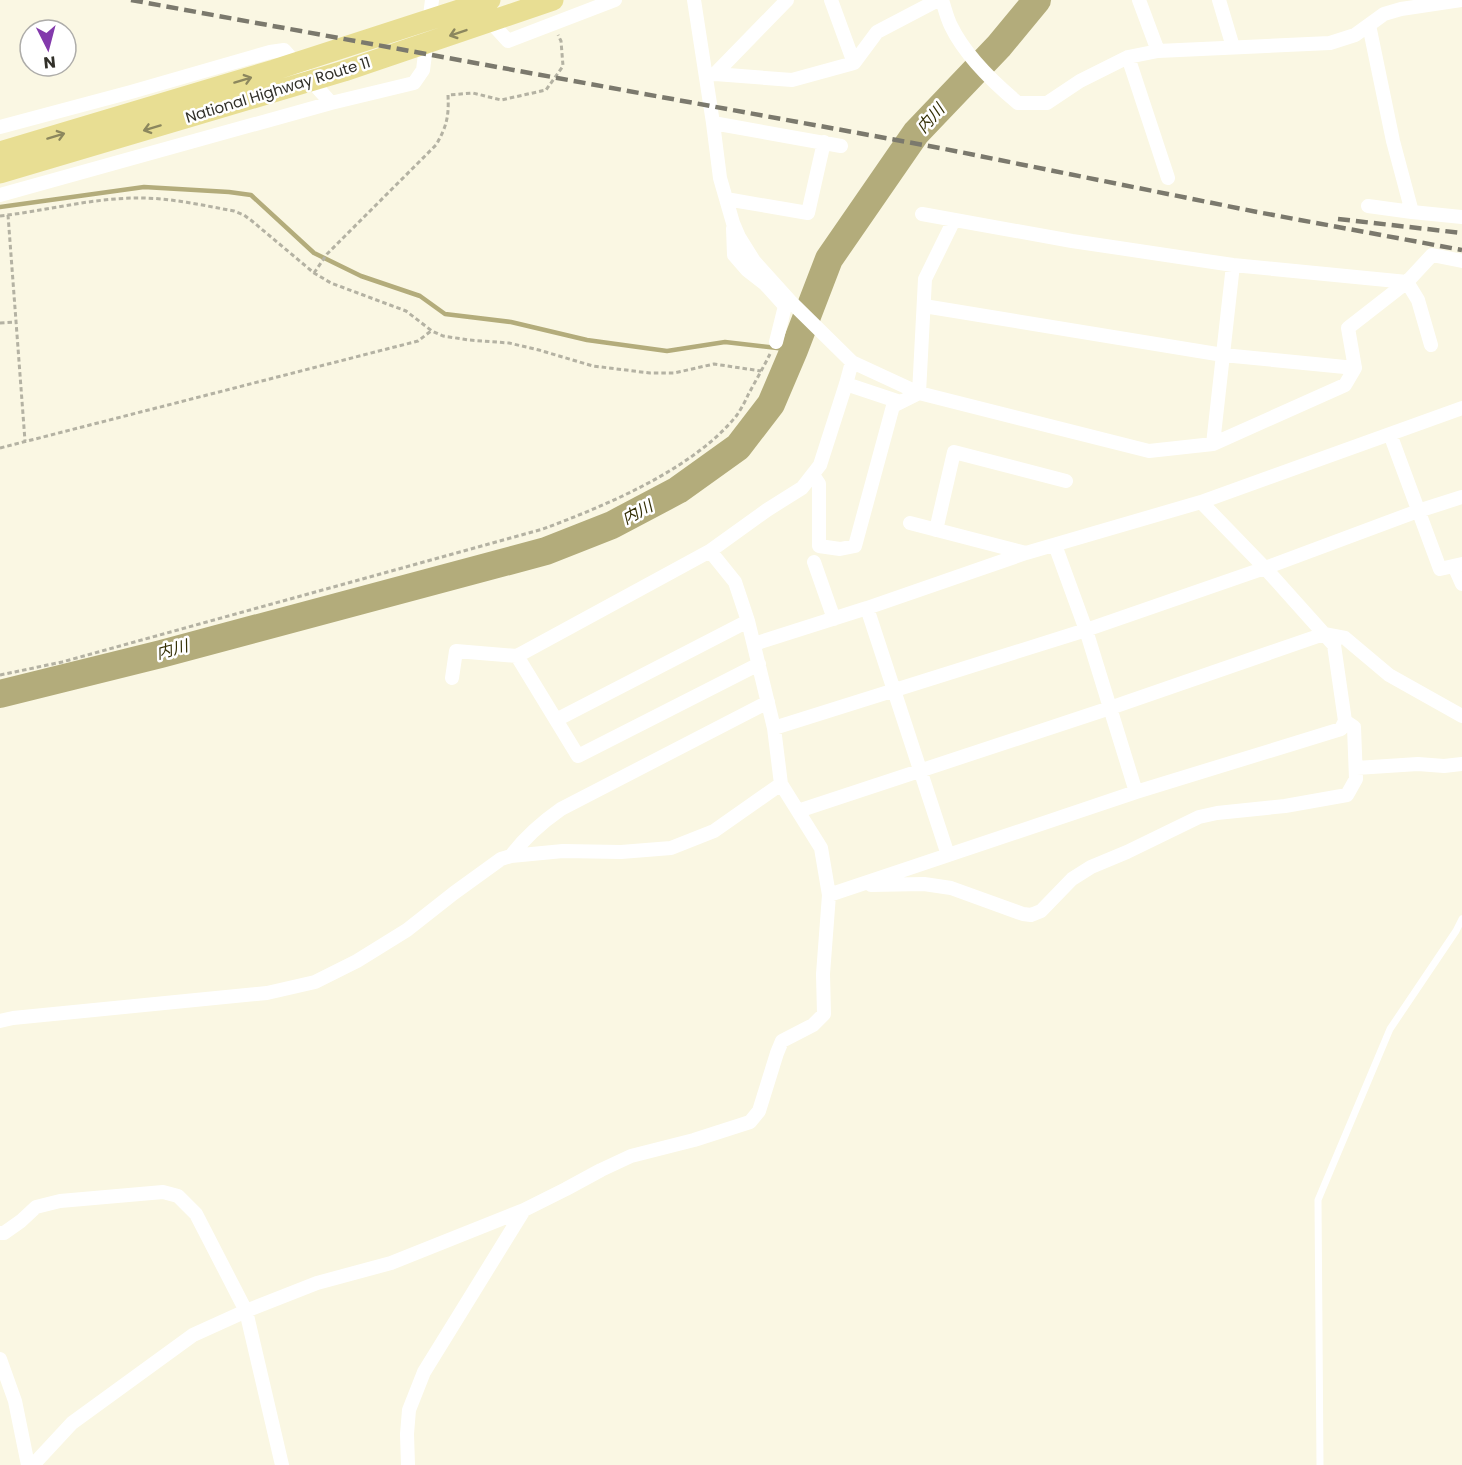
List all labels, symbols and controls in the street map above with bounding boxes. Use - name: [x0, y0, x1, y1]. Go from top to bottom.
- north arrow: [18, 18, 78, 78]
- one-way arrow: [449, 29, 468, 40]
- text: N: [42, 50, 57, 74]
- street label: National Highway Route 11: [183, 51, 373, 128]
- one-way arrow: [233, 74, 252, 85]
- water label: 内川: [911, 97, 951, 138]
- one-way arrow: [143, 123, 162, 134]
- one-way arrow: [46, 130, 65, 141]
- water label: 内川: [618, 494, 659, 530]
- water label: 内川: [154, 634, 192, 665]

